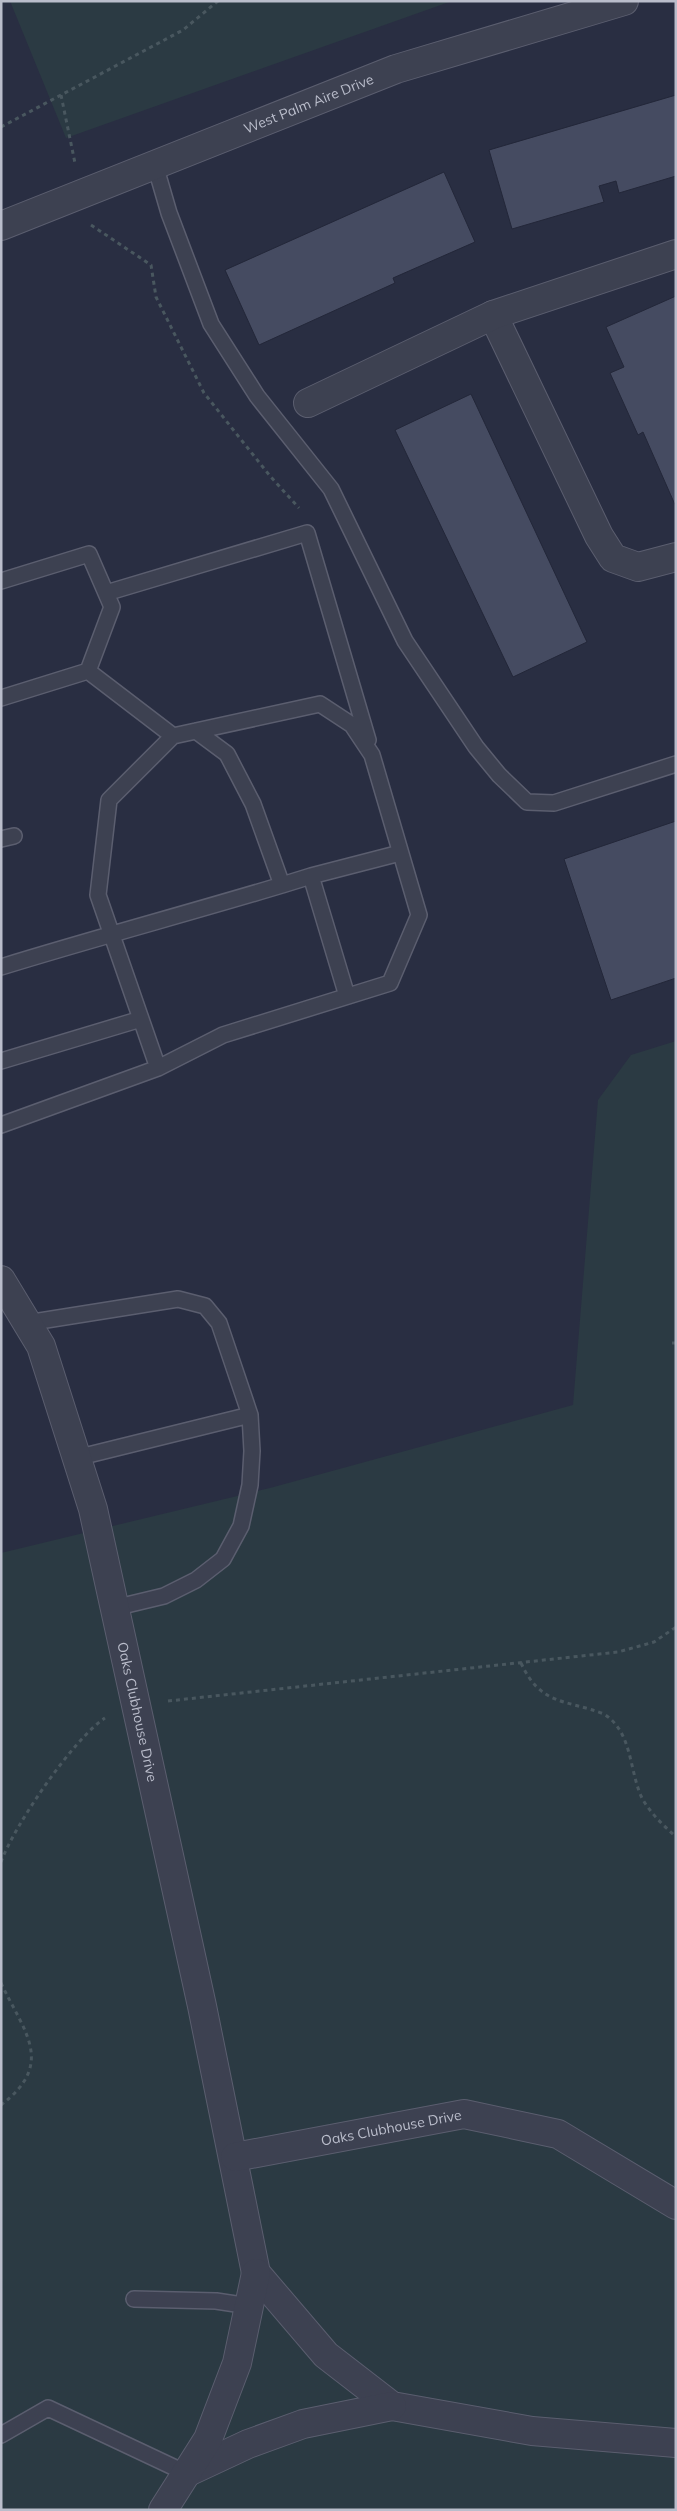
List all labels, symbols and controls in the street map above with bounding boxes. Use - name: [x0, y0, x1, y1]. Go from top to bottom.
- street label: West Palm Aire Drive: [241, 70, 376, 138]
- street label: Oaks Clubhouse Drive: [113, 1640, 162, 1784]
- street label: Oaks Clubhouse Drive: [319, 2106, 463, 2150]

